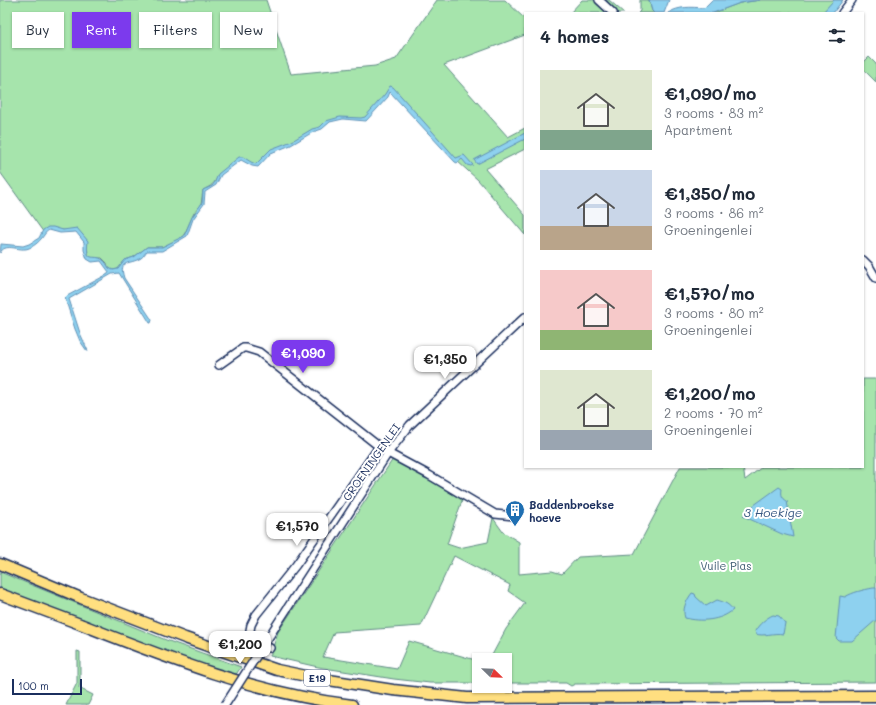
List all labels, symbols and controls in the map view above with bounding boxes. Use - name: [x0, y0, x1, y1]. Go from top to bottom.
- chip: Buy: [12, 12, 64, 48]
- chip: Rent: [72, 12, 131, 48]
- chip: Filters: [139, 12, 212, 48]
- chip: New: [220, 12, 277, 48]
- text: 4 homes: [540, 25, 609, 47]
- icon: filters: [826, 25, 848, 47]
- text: €1,090/mo: [664, 82, 756, 104]
- icon: home: [572, 86, 620, 134]
- text: 3 rooms · 83 m²: [664, 104, 763, 121]
- text: Apartment: [664, 121, 733, 138]
- text: €1,350/mo: [664, 182, 755, 204]
- icon: home: [572, 186, 620, 234]
- text: 3 rooms · 86 m²: [664, 204, 764, 221]
- text: Groeningenlei: [664, 221, 752, 238]
- text: €1,570/mo: [664, 282, 755, 304]
- icon: home: [572, 286, 620, 334]
- text: 3 rooms · 80 m²: [664, 304, 764, 321]
- text: Groeningenlei: [664, 321, 752, 338]
- pin: €1,090: [270, 340, 336, 374]
- text: €1,090: [281, 344, 325, 361]
- pin: €1,350: [412, 346, 478, 380]
- text: €1,350: [423, 350, 467, 367]
- text: €1,200/mo: [664, 382, 756, 404]
- icon: home: [572, 386, 620, 434]
- text: 2 rooms · 70 m²: [664, 404, 763, 421]
- street label: GROENINGENLEI: [339, 420, 403, 503]
- text: Groeningenlei: [664, 421, 752, 438]
- place label: Baddenbroekse hoeve: [529, 497, 614, 525]
- building icon: Baddenbroekse hoeve: [504, 499, 526, 527]
- water label: 3 Hoekige: [744, 504, 802, 520]
- pin: €1,570: [264, 513, 330, 547]
- text: €1,570: [275, 517, 319, 534]
- park label: Vuile Plas: [700, 558, 752, 573]
- pin: €1,200: [207, 631, 273, 665]
- text: €1,200: [218, 635, 262, 652]
- north arrow: [472, 653, 512, 693]
- map controls: [472, 653, 512, 693]
- road number: E19: [304, 670, 330, 686]
- scale bar: [12, 677, 82, 696]
- text: 100 m: [18, 678, 49, 693]

